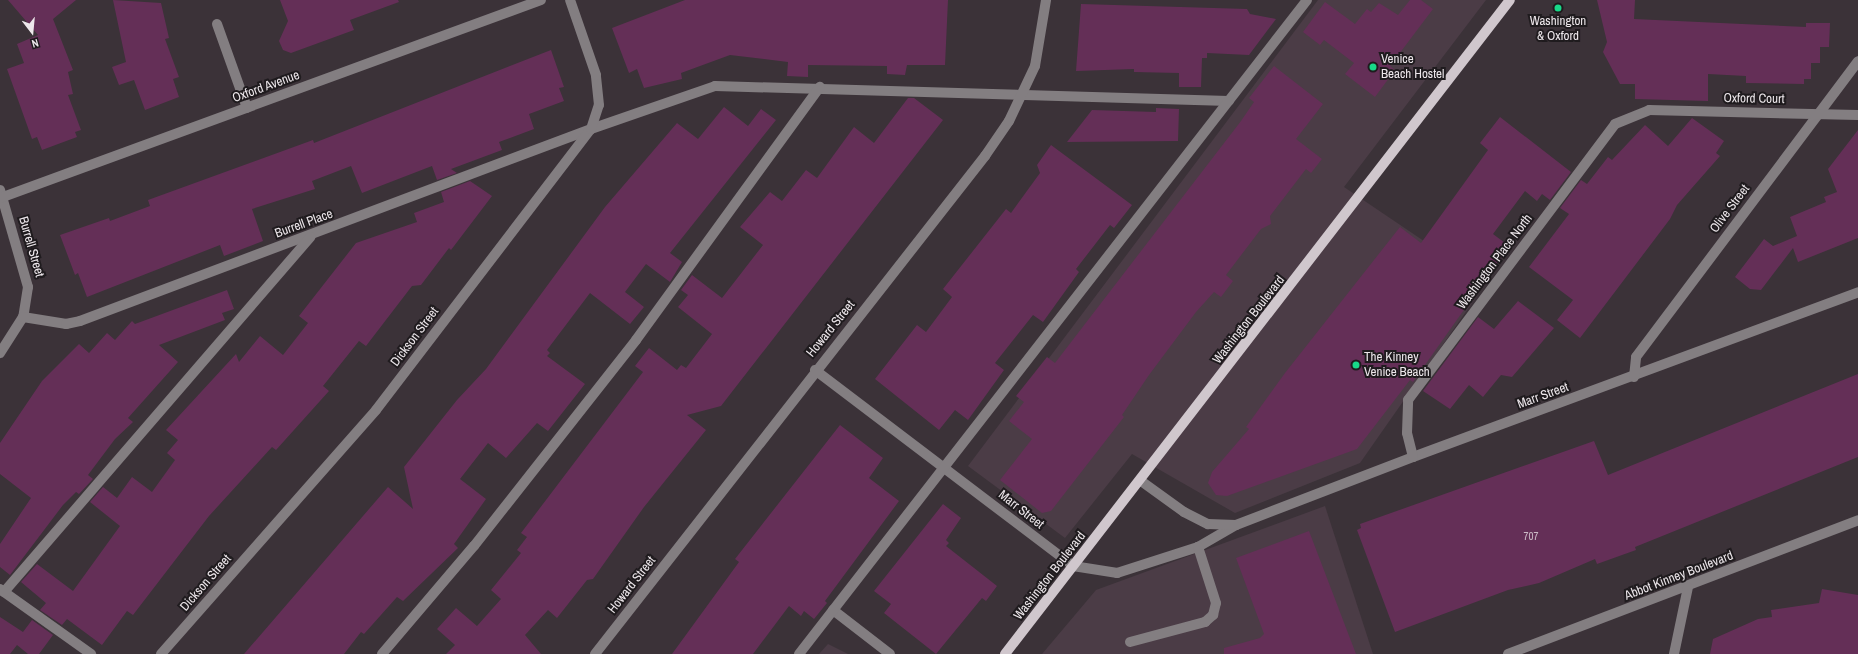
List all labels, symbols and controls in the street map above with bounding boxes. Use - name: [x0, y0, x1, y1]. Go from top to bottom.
- marker: Washington & Oxford: [1553, 3, 1563, 13]
- north arrow: [12, 12, 52, 52]
- place label: Washington & Oxford: [1530, 14, 1586, 45]
- text: N: [30, 36, 40, 51]
- place label: Venice Beach Hostel: [1381, 52, 1444, 83]
- marker: Venice Beach Hostel: [1368, 62, 1378, 72]
- street label: Oxford Avenue: [230, 68, 302, 106]
- street label: Oxford Court: [1723, 91, 1785, 107]
- street label: Olive Street: [1707, 182, 1753, 236]
- street label: Burrell Place: [273, 206, 335, 242]
- street label: Washington Place North: [1454, 211, 1536, 313]
- street label: Burrell Street: [15, 215, 47, 279]
- street label: Washington Boulevard: [1210, 273, 1288, 367]
- street label: Howard Street: [803, 298, 859, 360]
- street label: Dickson Street: [388, 304, 442, 370]
- place label: The Kinney Venice Beach: [1364, 350, 1430, 381]
- marker: The Kinney Venice Beach: [1351, 360, 1361, 370]
- street label: Marr Street: [1515, 380, 1571, 412]
- street label: Marr Street: [995, 487, 1047, 533]
- street label: Washington Boulevard: [1011, 529, 1089, 623]
- house number: 707: [1523, 529, 1539, 543]
- street label: Abbot Kinney Boulevard: [1623, 548, 1735, 604]
- street label: Dickson Street: [177, 552, 235, 614]
- street label: Howard Street: [605, 553, 659, 617]

